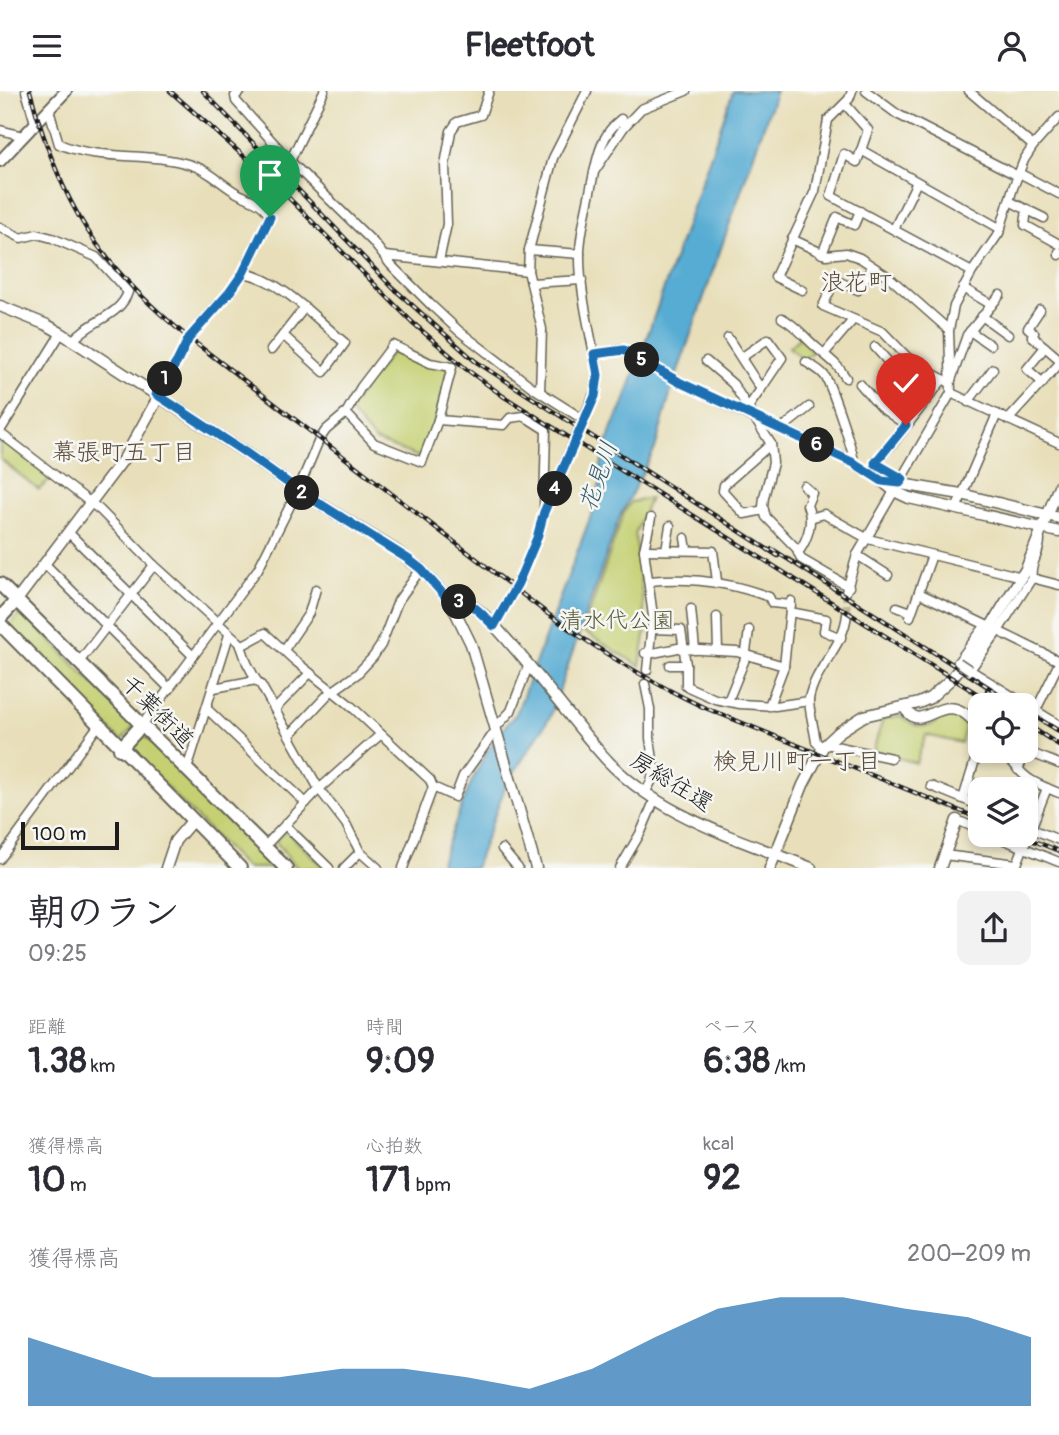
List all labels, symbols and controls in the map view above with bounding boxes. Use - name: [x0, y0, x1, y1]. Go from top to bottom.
- text: Fleetfoot: [465, 26, 594, 66]
- icon: menu: [28, 27, 66, 65]
- icon: person: [993, 27, 1031, 65]
- pin: [240, 145, 300, 217]
- icon: arrive: [251, 156, 289, 194]
- district label: 浪花町: [820, 268, 892, 297]
- pin: 5: [624, 343, 660, 377]
- text: 5: [636, 347, 647, 371]
- pin: [876, 353, 936, 425]
- pin: 1: [148, 361, 182, 397]
- icon: check: [887, 364, 925, 402]
- text: 1: [161, 366, 168, 390]
- pin: 6: [800, 427, 834, 463]
- text: 6: [811, 432, 822, 456]
- water label: 花見川: [573, 437, 624, 515]
- district label: 幕張町五丁目: [52, 438, 196, 467]
- pin: 4: [538, 471, 572, 507]
- pin: 2: [284, 475, 320, 511]
- text: 4: [549, 476, 560, 500]
- text: 2: [296, 480, 307, 504]
- pin: 3: [442, 585, 476, 619]
- text: 3: [453, 589, 464, 613]
- park label: 清水代公園: [560, 606, 675, 635]
- street label: 千葉街道: [115, 669, 200, 754]
- map controls: [968, 693, 1038, 847]
- button: locate: [968, 693, 1038, 763]
- street label: 房総往還: [625, 745, 718, 818]
- district label: 検見川町一丁目: [713, 747, 881, 776]
- button: layers: [968, 777, 1038, 847]
- scale bar: [21, 819, 119, 851]
- text: 100 m: [32, 822, 86, 846]
- text: 朝のラン: [28, 889, 180, 937]
- button: share: [957, 891, 1031, 965]
- text: 09:25: [28, 939, 87, 968]
- text: 距離: [28, 1015, 66, 1039]
- text: 時間: [366, 1015, 404, 1039]
- text: ペース: [703, 1015, 759, 1039]
- text: 1.38: [28, 1039, 87, 1083]
- text: 9:09: [366, 1039, 435, 1083]
- text: 6:38: [703, 1039, 770, 1083]
- text: km: [87, 1054, 115, 1078]
- text: /km: [770, 1054, 806, 1078]
- text: kcal: [703, 1132, 734, 1156]
- text: 獲得標高: [28, 1134, 104, 1158]
- text: 心拍数: [366, 1134, 423, 1158]
- text: 92: [703, 1156, 741, 1200]
- text: 10: [28, 1158, 66, 1202]
- text: 171: [366, 1158, 412, 1202]
- text: m: [66, 1173, 87, 1197]
- text: bpm: [412, 1173, 451, 1197]
- text: 200–209 m: [907, 1239, 1031, 1268]
- text: 獲得標高: [28, 1244, 120, 1273]

